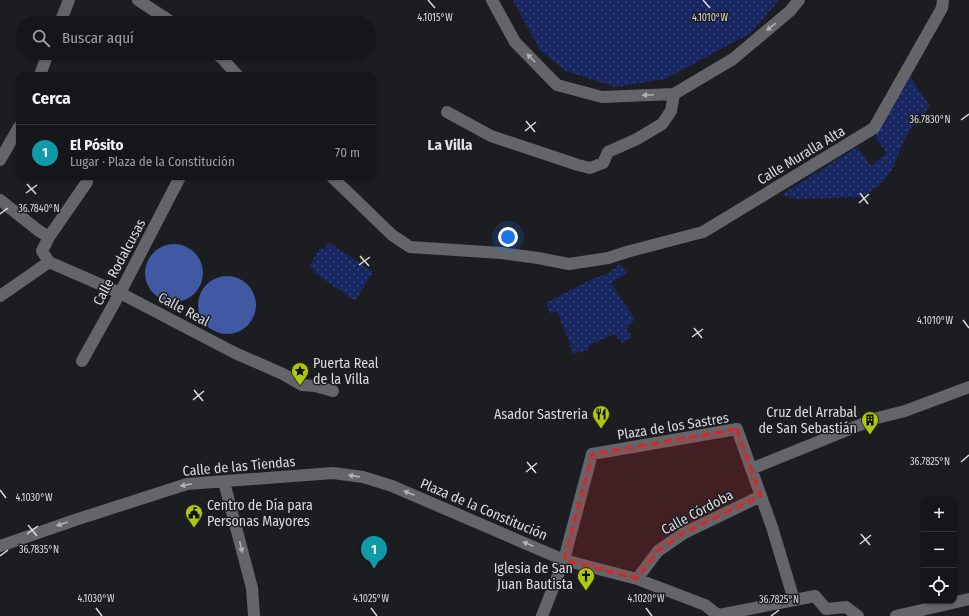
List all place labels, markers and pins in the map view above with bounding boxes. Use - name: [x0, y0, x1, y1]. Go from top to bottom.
- place label: Puerta Real de la Villa: [313, 355, 379, 388]
- place icon: Puerta Real de la Villa: [290, 361, 310, 386]
- restaurant icon: Asador Sastreria: [591, 404, 611, 429]
- place label: Cruz del Arrabal de San Sebastián: [759, 404, 857, 437]
- place label: Asador Sastreria: [494, 406, 588, 423]
- building icon: Cruz del Arrabal de San Sebastián: [860, 410, 880, 435]
- place label: Centro de Día para Personas Mayores: [207, 497, 313, 530]
- public building icon: Centro de Día para Personas Mayores: [184, 503, 204, 528]
- pin: 1: [361, 536, 387, 569]
- place label: Iglesia de San Juan Bautista: [494, 560, 573, 593]
- church icon: Iglesia de San Juan Bautista: [576, 566, 596, 591]

